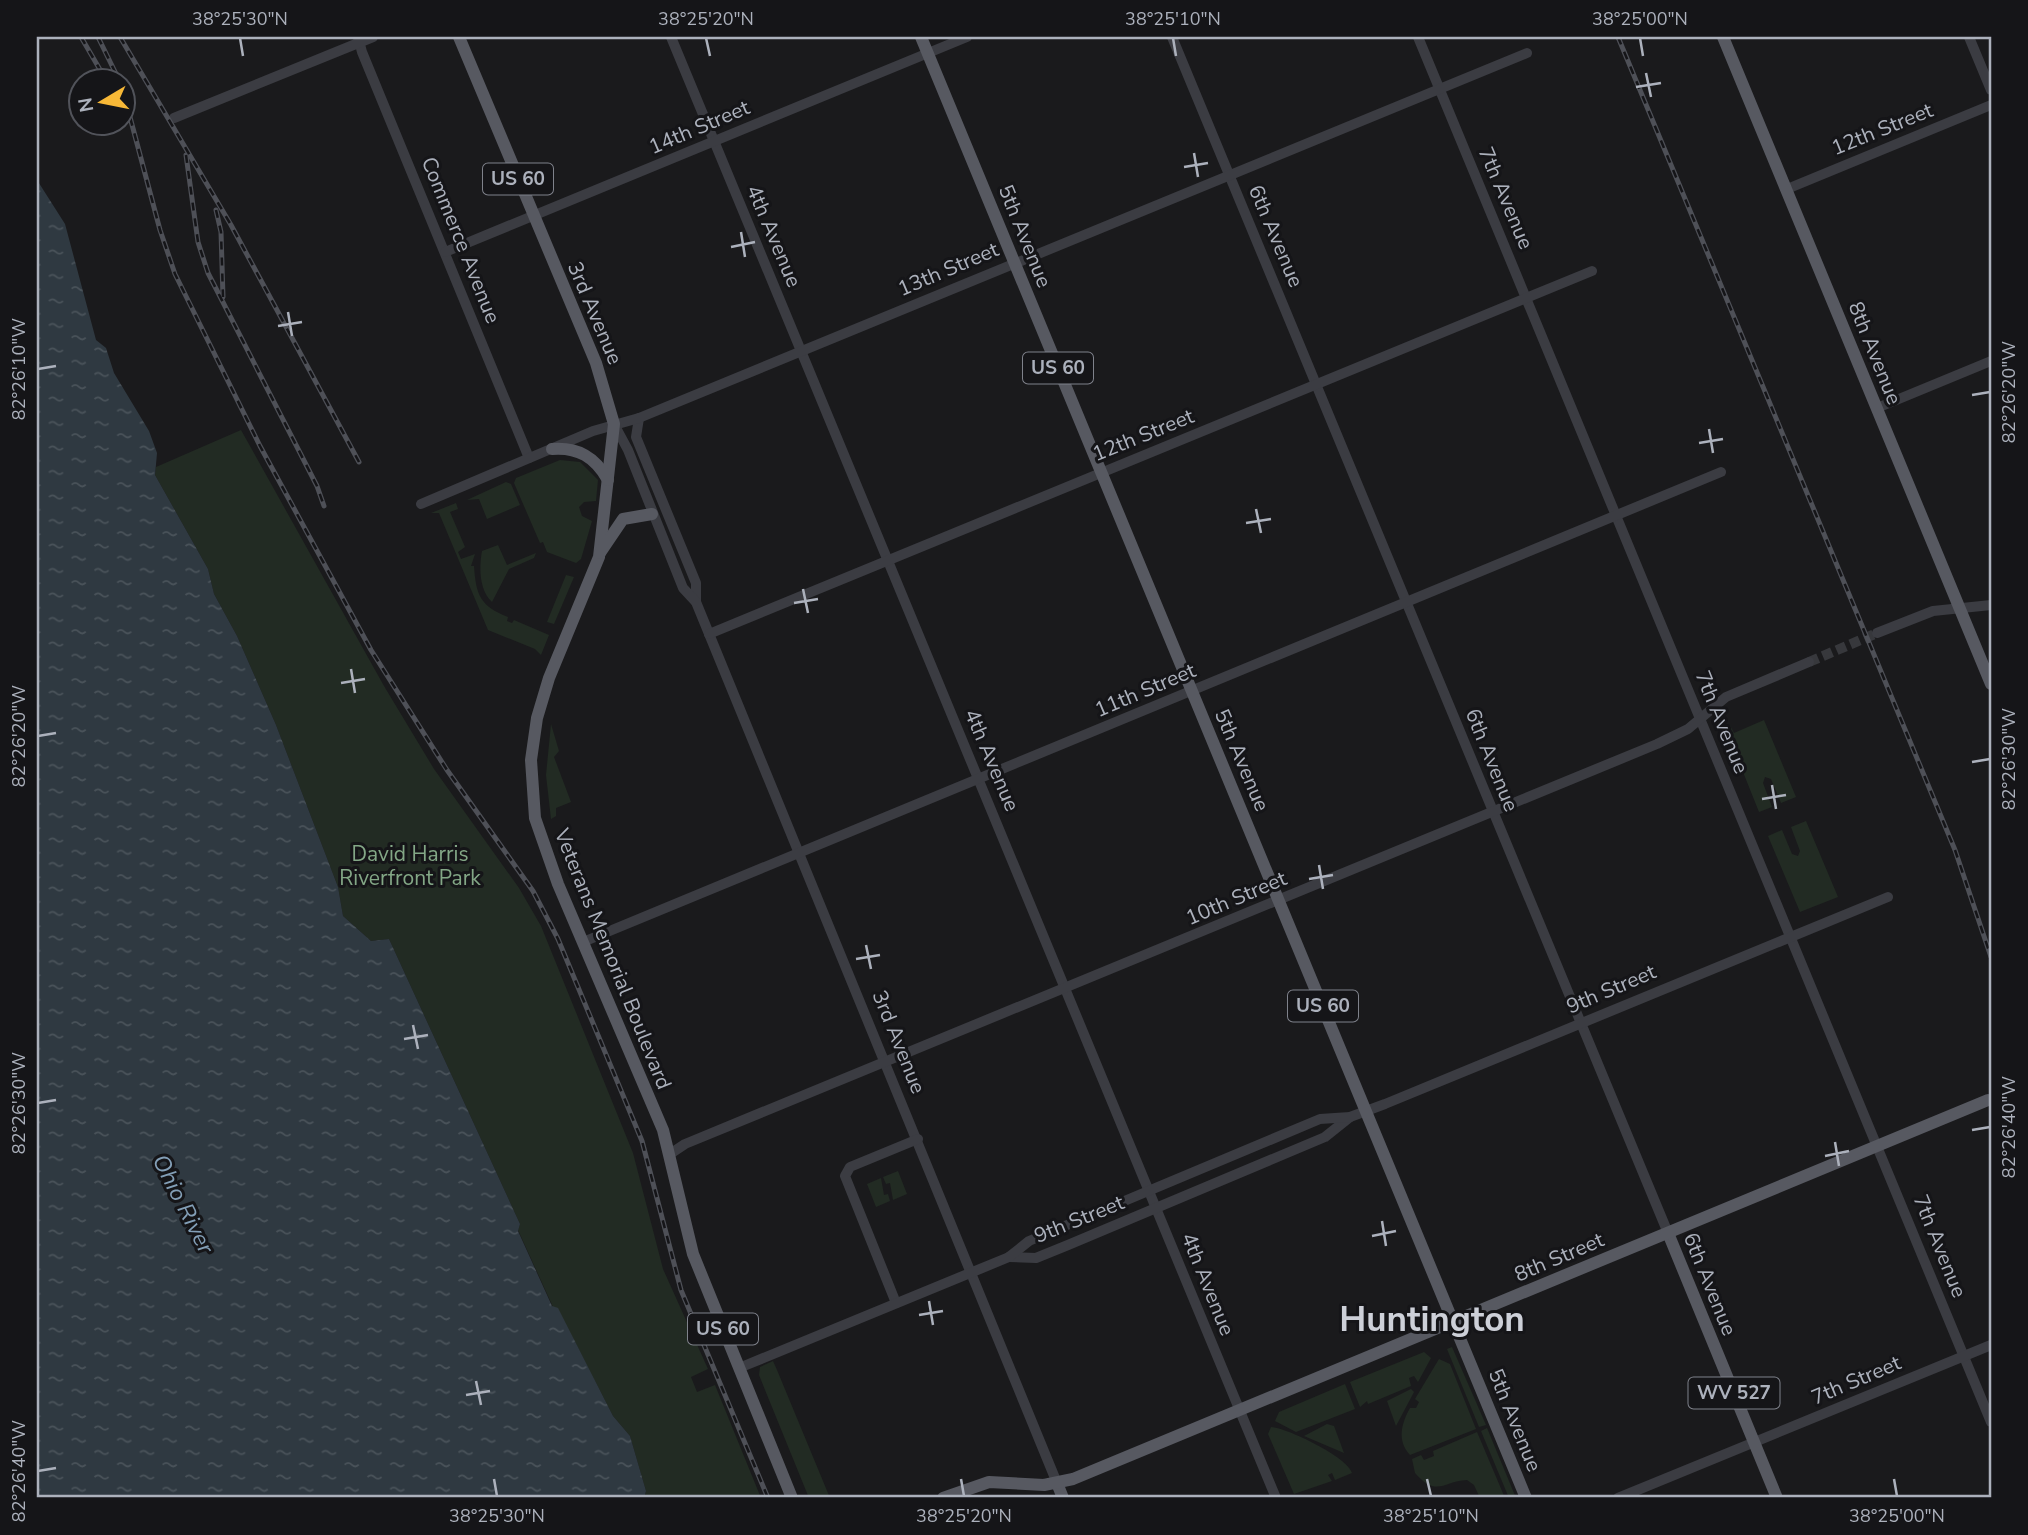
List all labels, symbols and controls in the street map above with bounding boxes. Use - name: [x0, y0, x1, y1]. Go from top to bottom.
- text: 38°25'30"N: [192, 7, 288, 31]
- text: 38°25'20"N: [658, 7, 754, 31]
- text: 38°25'10"N: [1125, 7, 1221, 31]
- text: 38°25'00"N: [1592, 7, 1688, 31]
- north arrow: [66, 66, 136, 136]
- street label: 14th Street: [644, 93, 754, 161]
- text: N: [72, 96, 100, 114]
- street label: 12th Street: [1827, 96, 1938, 162]
- street label: 7th Avenue: [1472, 142, 1540, 254]
- street label: Commerce Avenue: [415, 153, 507, 327]
- road number: US 60: [483, 164, 553, 195]
- street label: 4th Avenue: [740, 180, 808, 292]
- street label: 5th Avenue: [992, 180, 1058, 292]
- street label: 6th Avenue: [1242, 180, 1310, 292]
- street label: 13th Street: [893, 235, 1003, 303]
- street label: 3rd Avenue: [561, 257, 629, 369]
- street label: 8th Avenue: [1842, 297, 1908, 409]
- text: 82°26'10"W: [7, 318, 31, 420]
- text: 82°26'20"W: [1997, 341, 2021, 443]
- road number: US 60: [1023, 352, 1093, 384]
- street label: 12th Street: [1088, 402, 1199, 468]
- street label: 11th Street: [1090, 656, 1200, 724]
- street label: 7th Avenue: [1689, 666, 1755, 778]
- text: 82°26'20"W: [7, 685, 31, 787]
- street label: 4th Avenue: [958, 704, 1026, 816]
- street label: 5th Avenue: [1208, 704, 1276, 816]
- street label: 6th Avenue: [1459, 704, 1525, 816]
- text: 82°26'30"W: [1997, 708, 2021, 810]
- street label: Veterans Memorial Boulevard: [547, 824, 678, 1094]
- park label: David Harris Riverfront Park: [339, 840, 481, 892]
- street label: 10th Street: [1181, 864, 1291, 932]
- street label: 9th Street: [1562, 957, 1661, 1020]
- street label: 3rd Avenue: [866, 986, 932, 1098]
- road number: US 60: [1288, 990, 1358, 1022]
- text: 82°26'30"W: [7, 1052, 31, 1154]
- text: 82°26'40"W: [1997, 1076, 2021, 1178]
- water label: Ohio River: [145, 1149, 222, 1260]
- street label: 9th Street: [1030, 1188, 1129, 1250]
- street label: 7th Avenue: [1907, 1190, 1973, 1302]
- street label: 8th Street: [1510, 1225, 1609, 1288]
- street label: 4th Avenue: [1175, 1228, 1241, 1340]
- street label: 6th Avenue: [1677, 1228, 1743, 1340]
- district label: Huntington: [1339, 1296, 1525, 1343]
- road number: US 60: [688, 1314, 758, 1344]
- street label: 7th Street: [1807, 1348, 1906, 1411]
- street label: 5th Avenue: [1482, 1364, 1548, 1476]
- road number: WV 527: [1688, 1378, 1780, 1408]
- text: 82°26'40"W: [7, 1420, 31, 1522]
- text: 38°25'30"N: [449, 1504, 545, 1528]
- text: 38°25'20"N: [916, 1504, 1012, 1528]
- text: 38°25'10"N: [1383, 1504, 1479, 1528]
- text: 38°25'00"N: [1849, 1504, 1945, 1528]

